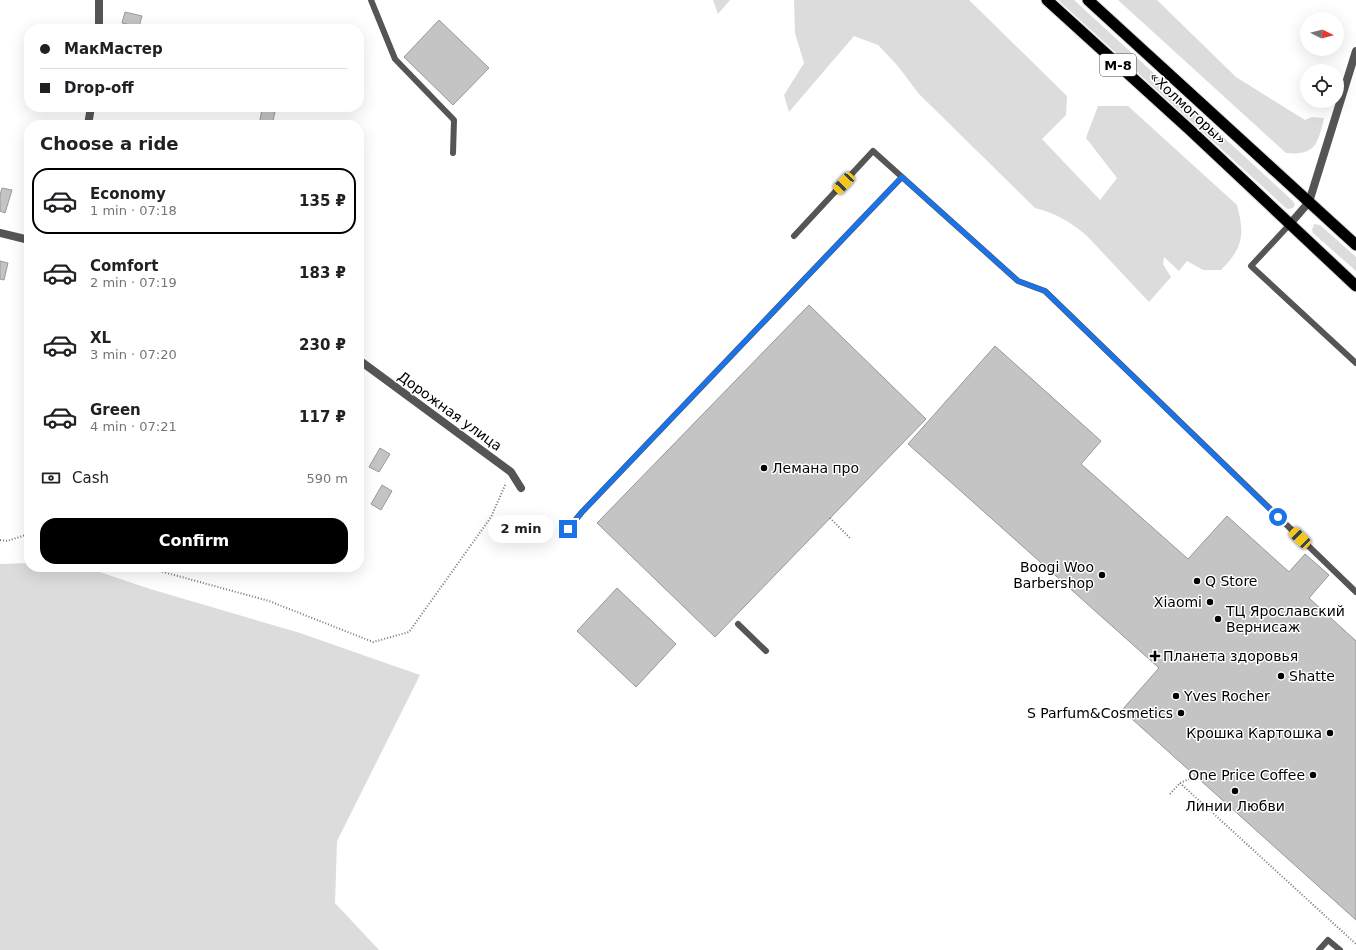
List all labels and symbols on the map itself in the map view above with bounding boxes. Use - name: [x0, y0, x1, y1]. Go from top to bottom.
- north arrow: [1300, 12, 1344, 56]
- road number: М-8: [1100, 54, 1136, 76]
- street label: «Холмогоры»: [1146, 68, 1230, 148]
- car: [831, 170, 857, 196]
- street label: Дорожная улица: [395, 368, 505, 454]
- place label: Лемана про: [772, 460, 859, 476]
- marker: Лемана про: [759, 463, 769, 473]
- route start: [1269, 508, 1287, 526]
- callout: 2 min: [488, 515, 554, 543]
- route end: [559, 520, 577, 538]
- car: [1287, 525, 1313, 551]
- place label: Boogi Woo Barbershop: [1013, 559, 1094, 591]
- marker: Boogi Woo Barbershop: [1097, 570, 1107, 580]
- place label: Q Store: [1205, 573, 1257, 589]
- marker: Q Store: [1192, 576, 1202, 586]
- place label: Xiaomi: [1154, 594, 1202, 610]
- marker: Xiaomi: [1205, 597, 1215, 607]
- place label: ТЦ Ярославский Вернисаж: [1225, 603, 1345, 635]
- marker: ТЦ Ярославский Вернисаж: [1213, 614, 1223, 624]
- place label: Планета здоровья: [1163, 648, 1298, 664]
- marker: Планета здоровья: [1150, 651, 1160, 661]
- place label: Shatte: [1289, 668, 1335, 684]
- marker: Shatte: [1276, 671, 1286, 681]
- place label: Yves Rocher: [1183, 688, 1270, 704]
- marker: Yves Rocher: [1171, 691, 1181, 701]
- place label: S Parfum&Cosmetics: [1027, 705, 1173, 721]
- marker: S Parfum&Cosmetics: [1176, 708, 1186, 718]
- place label: Крошка Картошка: [1186, 725, 1322, 741]
- marker: Крошка Картошка: [1325, 728, 1335, 738]
- place label: One Price Coffee: [1188, 767, 1305, 783]
- marker: One Price Coffee: [1308, 770, 1318, 780]
- marker: Линии Любви: [1230, 786, 1240, 796]
- place label: Линии Любви: [1185, 798, 1285, 814]

